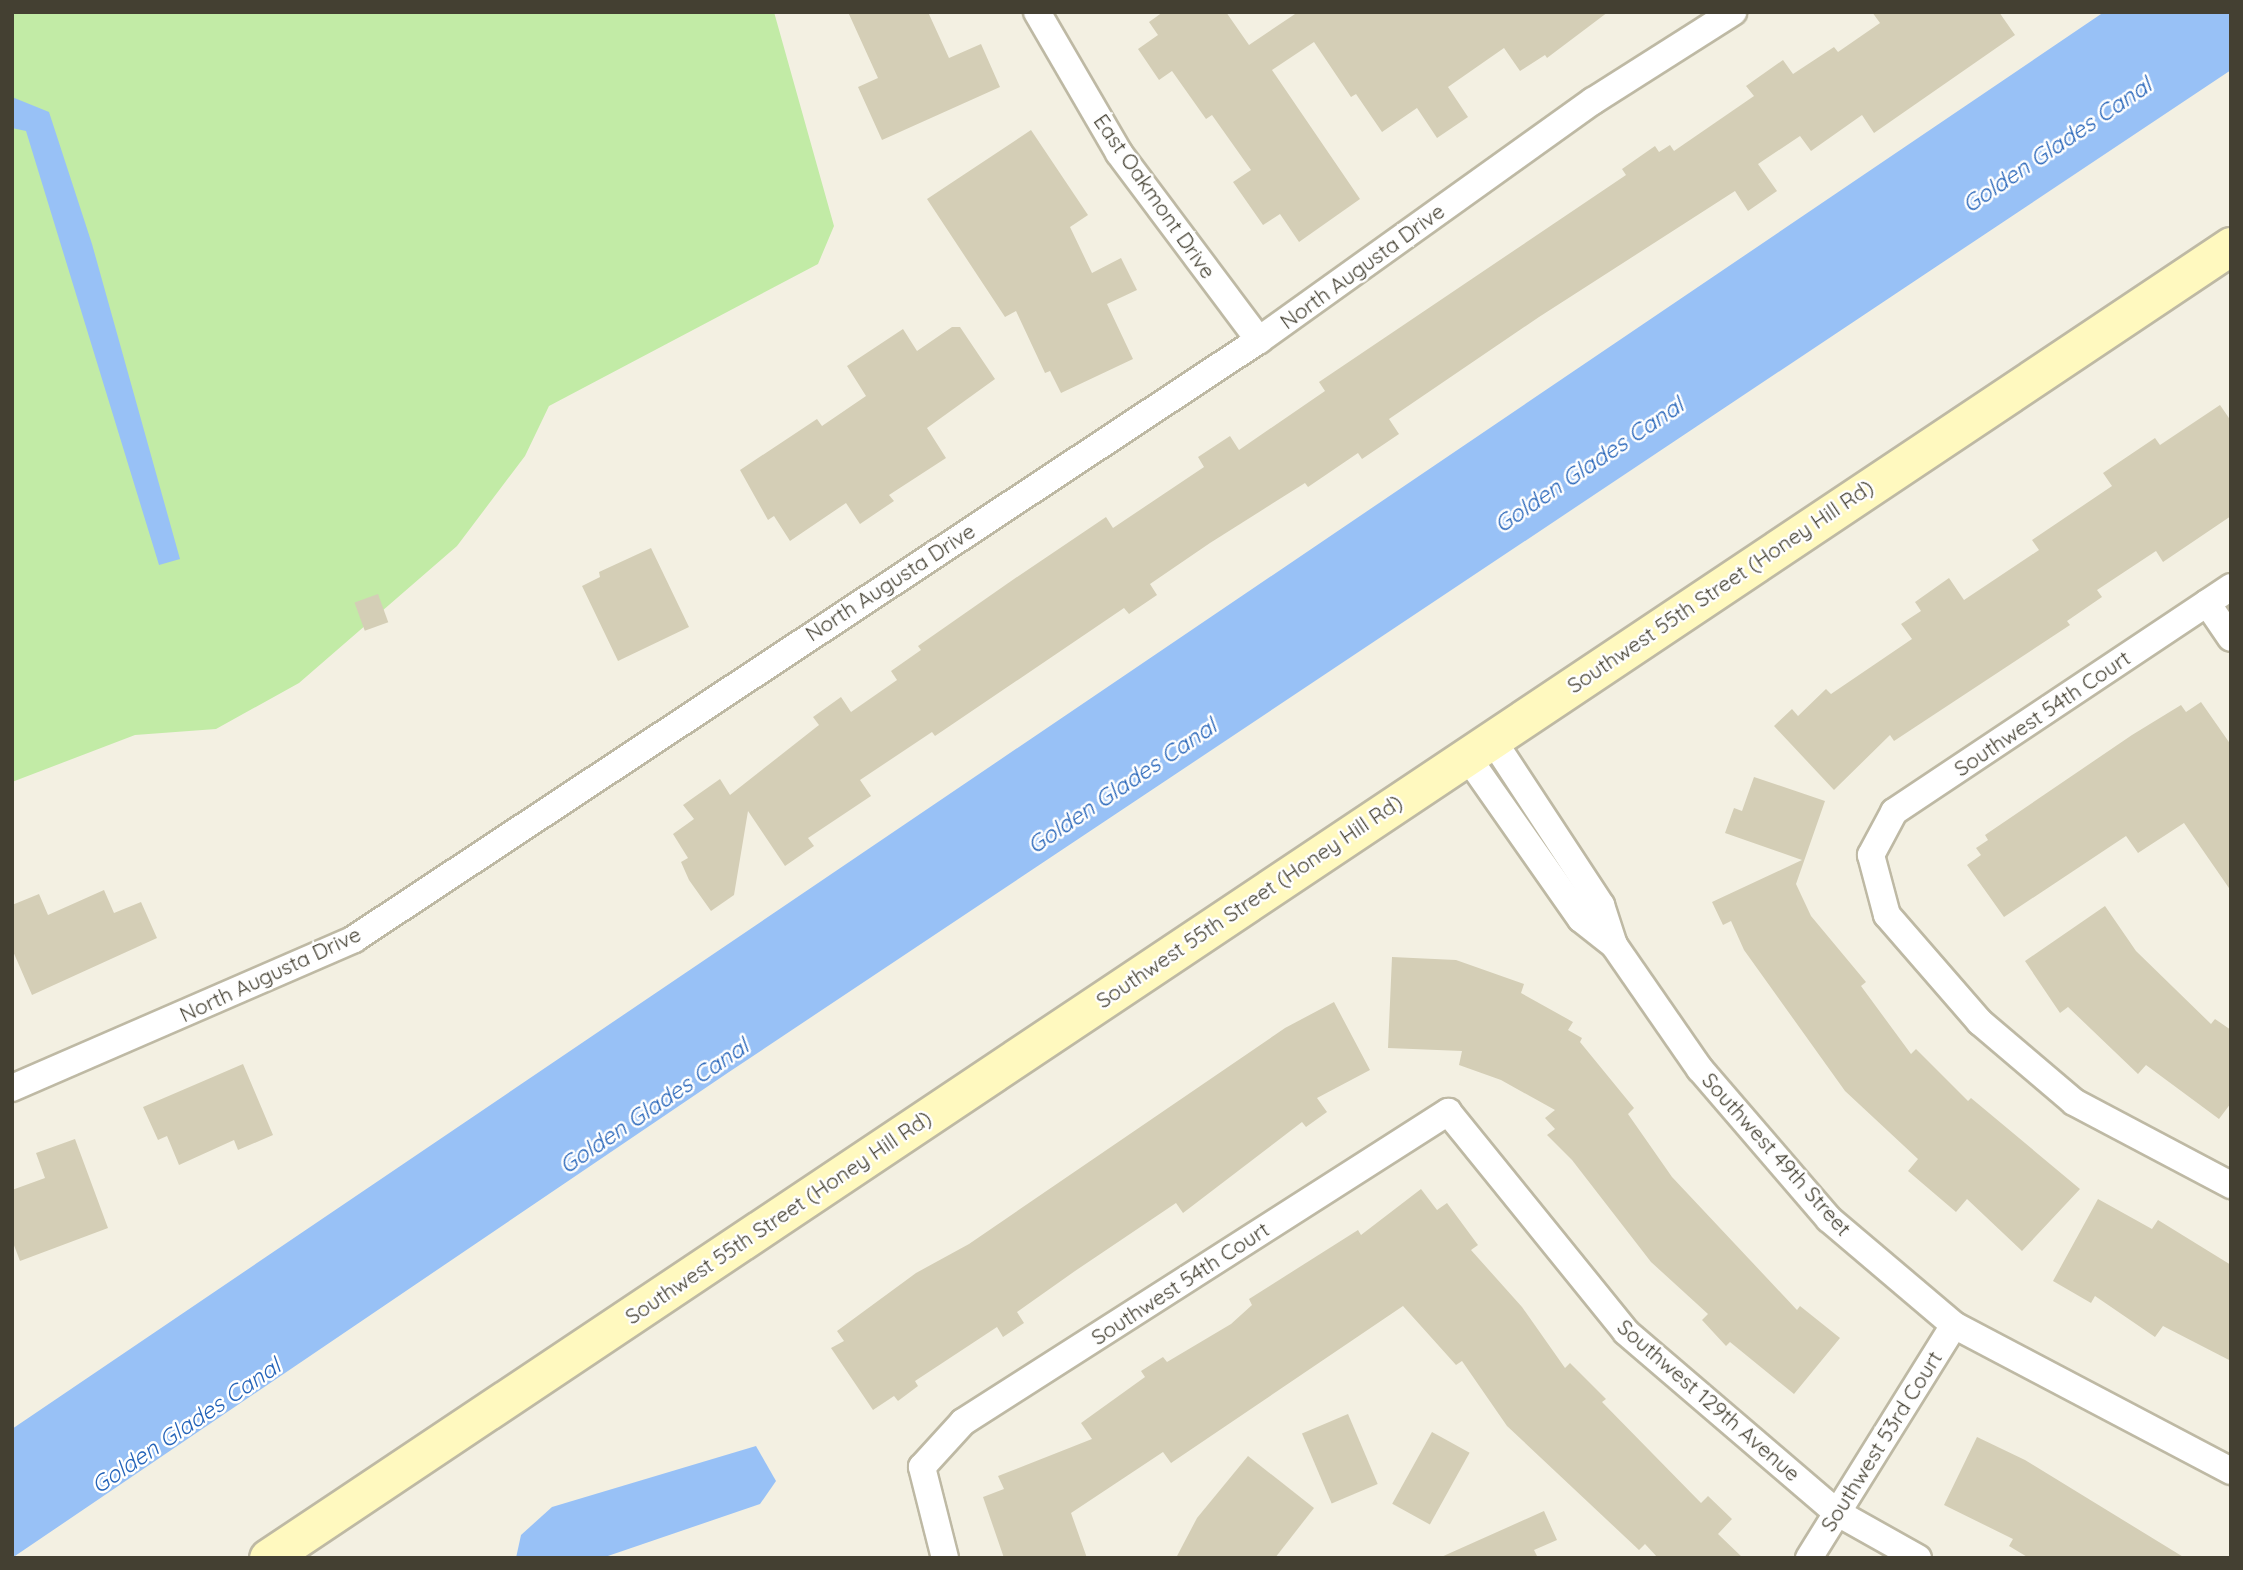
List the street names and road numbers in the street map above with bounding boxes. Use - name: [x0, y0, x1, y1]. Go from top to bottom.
- street label: East Oakmont Drive: [1089, 109, 1221, 283]
- street label: North Augusta Drive: [1275, 198, 1449, 334]
- street label: Southwest 55th Street (Honey Hill Rd): [1562, 474, 1878, 698]
- street label: North Augusta Drive: [801, 518, 979, 646]
- street label: Southwest 54th Court: [1949, 645, 2135, 781]
- street label: Southwest 55th Street (Honey Hill Rd): [1091, 789, 1407, 1013]
- street label: North Augusta Drive: [175, 921, 365, 1027]
- street label: Southwest 49th Street: [1697, 1067, 1857, 1241]
- street label: Southwest 55th Street (Honey Hill Rd): [620, 1105, 936, 1329]
- street label: Southwest 54th Court: [1086, 1216, 1274, 1350]
- street label: Southwest 129th Avenue: [1613, 1314, 1805, 1486]
- street label: Southwest 53rd Court: [1815, 1346, 1947, 1536]

